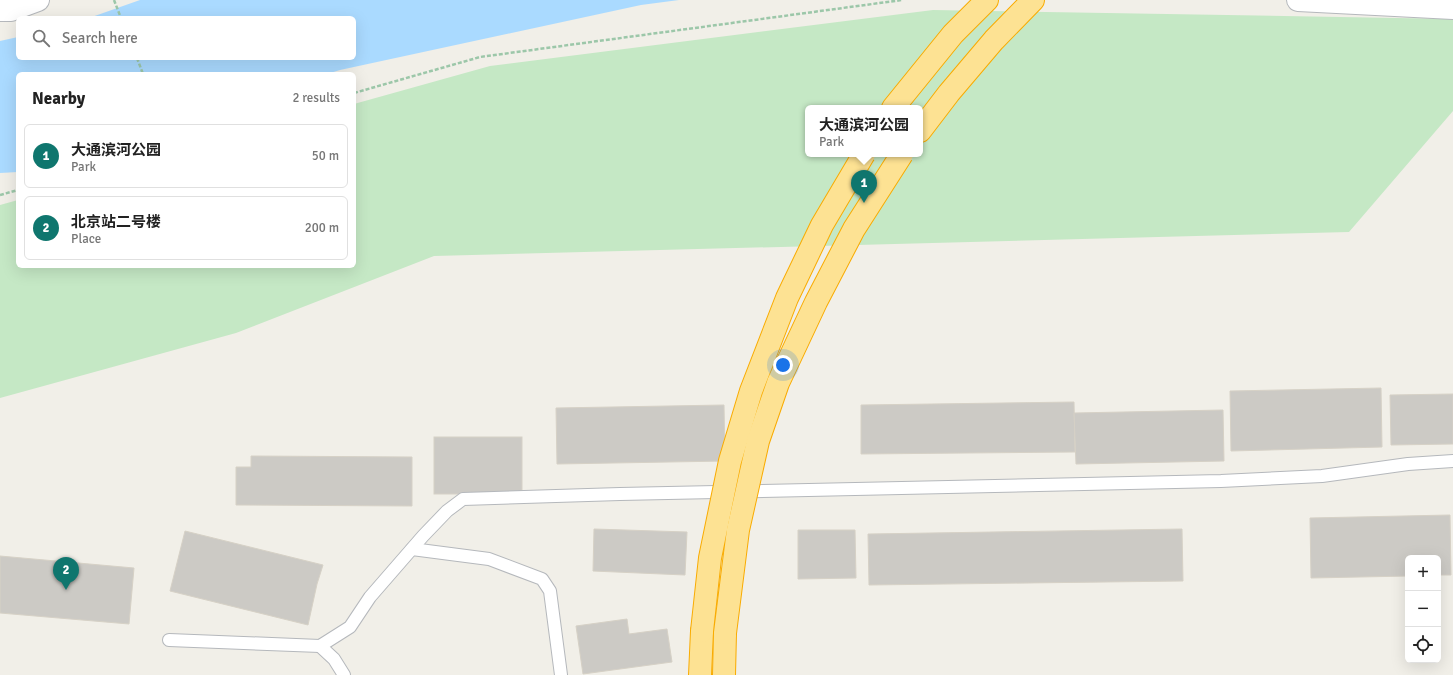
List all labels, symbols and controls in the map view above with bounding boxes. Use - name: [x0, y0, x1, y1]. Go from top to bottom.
- search box: [16, 16, 356, 60]
- icon: search: [30, 27, 52, 49]
- text: Search here: [62, 29, 138, 47]
- text: Nearby: [32, 88, 85, 109]
- text: 2 results: [292, 90, 340, 106]
- popup: [805, 105, 923, 157]
- text: 大通滨河公园: [819, 116, 909, 134]
- text: Park: [819, 134, 844, 150]
- text: 大通滨河公园: [71, 141, 161, 159]
- text: 1: [42, 148, 50, 164]
- text: 50 m: [312, 148, 339, 164]
- text: Park: [71, 159, 96, 175]
- pin: 1: [851, 170, 877, 203]
- text: 北京站二号楼: [71, 213, 161, 231]
- text: 2: [42, 220, 50, 236]
- text: 200 m: [305, 220, 339, 236]
- text: Place: [71, 231, 101, 247]
- your location: [773, 355, 793, 375]
- map controls: [1405, 555, 1441, 663]
- button: +: [1405, 555, 1441, 591]
- pin: 2: [53, 557, 79, 590]
- button: −: [1405, 591, 1441, 627]
- button: locate: [1405, 627, 1441, 663]

